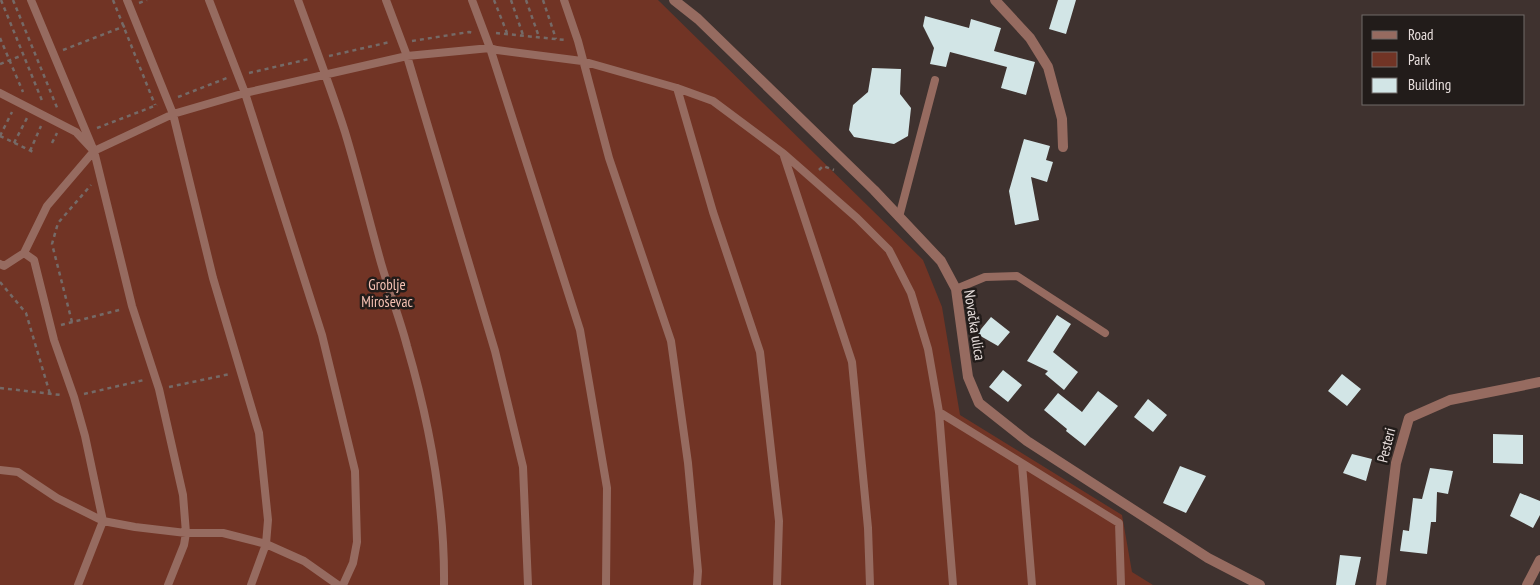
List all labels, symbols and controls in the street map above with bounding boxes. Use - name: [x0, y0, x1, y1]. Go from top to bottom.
- legend: [1362, 15, 1525, 105]
- text: Road: [1408, 25, 1434, 44]
- text: Park: [1408, 50, 1430, 69]
- text: Building: [1408, 75, 1451, 94]
- park label: Groblje Miroševac: [361, 275, 413, 311]
- street label: Novačka ulica: [960, 288, 990, 362]
- street label: Pesteri: [1373, 426, 1399, 464]

